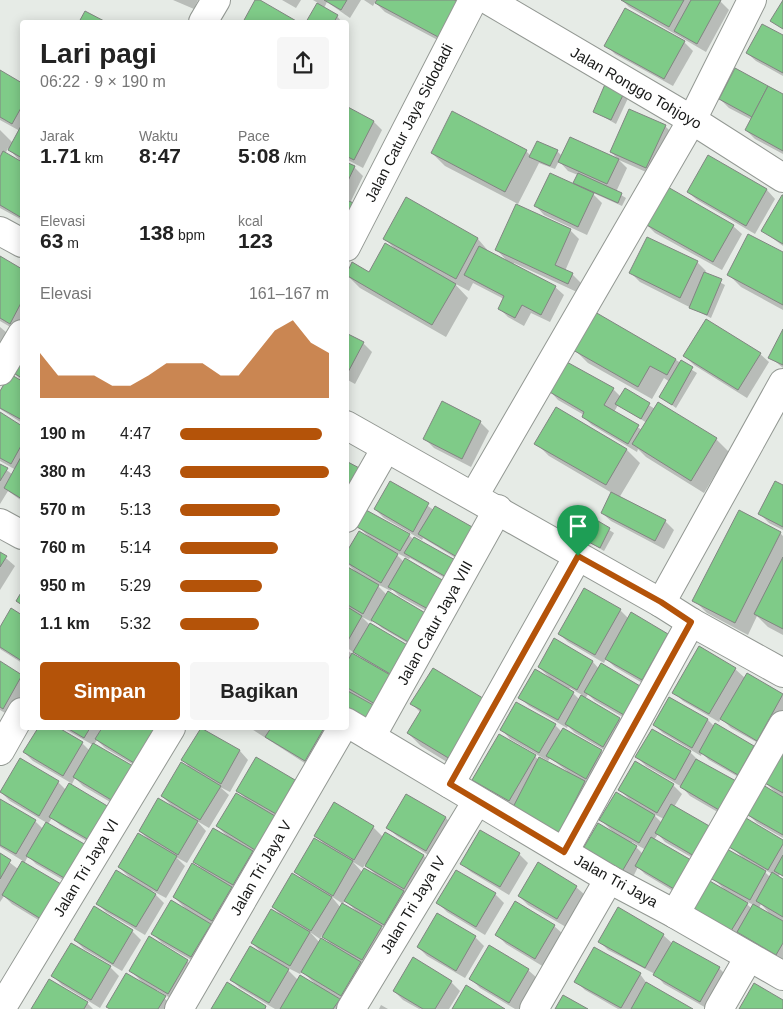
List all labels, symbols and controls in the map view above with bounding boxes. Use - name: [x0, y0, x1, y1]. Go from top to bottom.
- button: share: [277, 37, 329, 89]
- text: Lari pagi: [40, 38, 157, 69]
- street label: Jalan Catur Jaya Sidodadi: [361, 41, 456, 205]
- street label: Jalan Ronggo Tohjoyo: [568, 43, 705, 132]
- text: 06:22 · 9 × 190 m: [40, 73, 166, 90]
- text: Jarak: [40, 128, 74, 144]
- text: Waktu: [139, 128, 178, 144]
- text: Pace: [238, 128, 270, 144]
- text: 1.71: [40, 144, 81, 167]
- text: 8:47: [139, 144, 181, 167]
- text: 5:08: [238, 144, 280, 167]
- text: km: [81, 150, 103, 166]
- text: /km: [280, 150, 306, 166]
- text: Elevasi: [40, 213, 85, 229]
- text: kcal: [238, 213, 263, 229]
- text: 138: [139, 221, 174, 244]
- text: bpm: [174, 227, 205, 243]
- text: 63: [40, 229, 63, 252]
- text: 123: [238, 229, 273, 252]
- text: m: [63, 235, 79, 251]
- text: Elevasi: [40, 285, 92, 302]
- text: 161–167 m: [249, 285, 329, 302]
- text: 190 m: [40, 425, 85, 442]
- text: 4:47: [120, 425, 151, 442]
- text: 380 m: [40, 463, 85, 480]
- text: 4:43: [120, 463, 151, 480]
- text: 570 m: [40, 501, 85, 518]
- text: 5:13: [120, 501, 151, 518]
- pin: [557, 505, 599, 556]
- icon: arrive: [564, 512, 592, 540]
- text: 760 m: [40, 539, 85, 556]
- text: 5:14: [120, 539, 151, 556]
- street label: Jalan Catur Jaya VIII: [393, 558, 476, 688]
- text: 950 m: [40, 577, 85, 594]
- text: 5:29: [120, 577, 151, 594]
- text: 1.1 km: [40, 615, 90, 632]
- text: 5:32: [120, 615, 151, 632]
- button: Simpan: [40, 662, 180, 720]
- button: Bagikan: [190, 662, 329, 720]
- street label: Jalan Tri Jaya VI: [50, 816, 121, 920]
- street label: Jalan Tri Jaya V: [227, 817, 295, 918]
- street label: Jalan Tri Jaya: [572, 851, 661, 911]
- street label: Jalan Tri Jaya IV: [377, 853, 448, 957]

